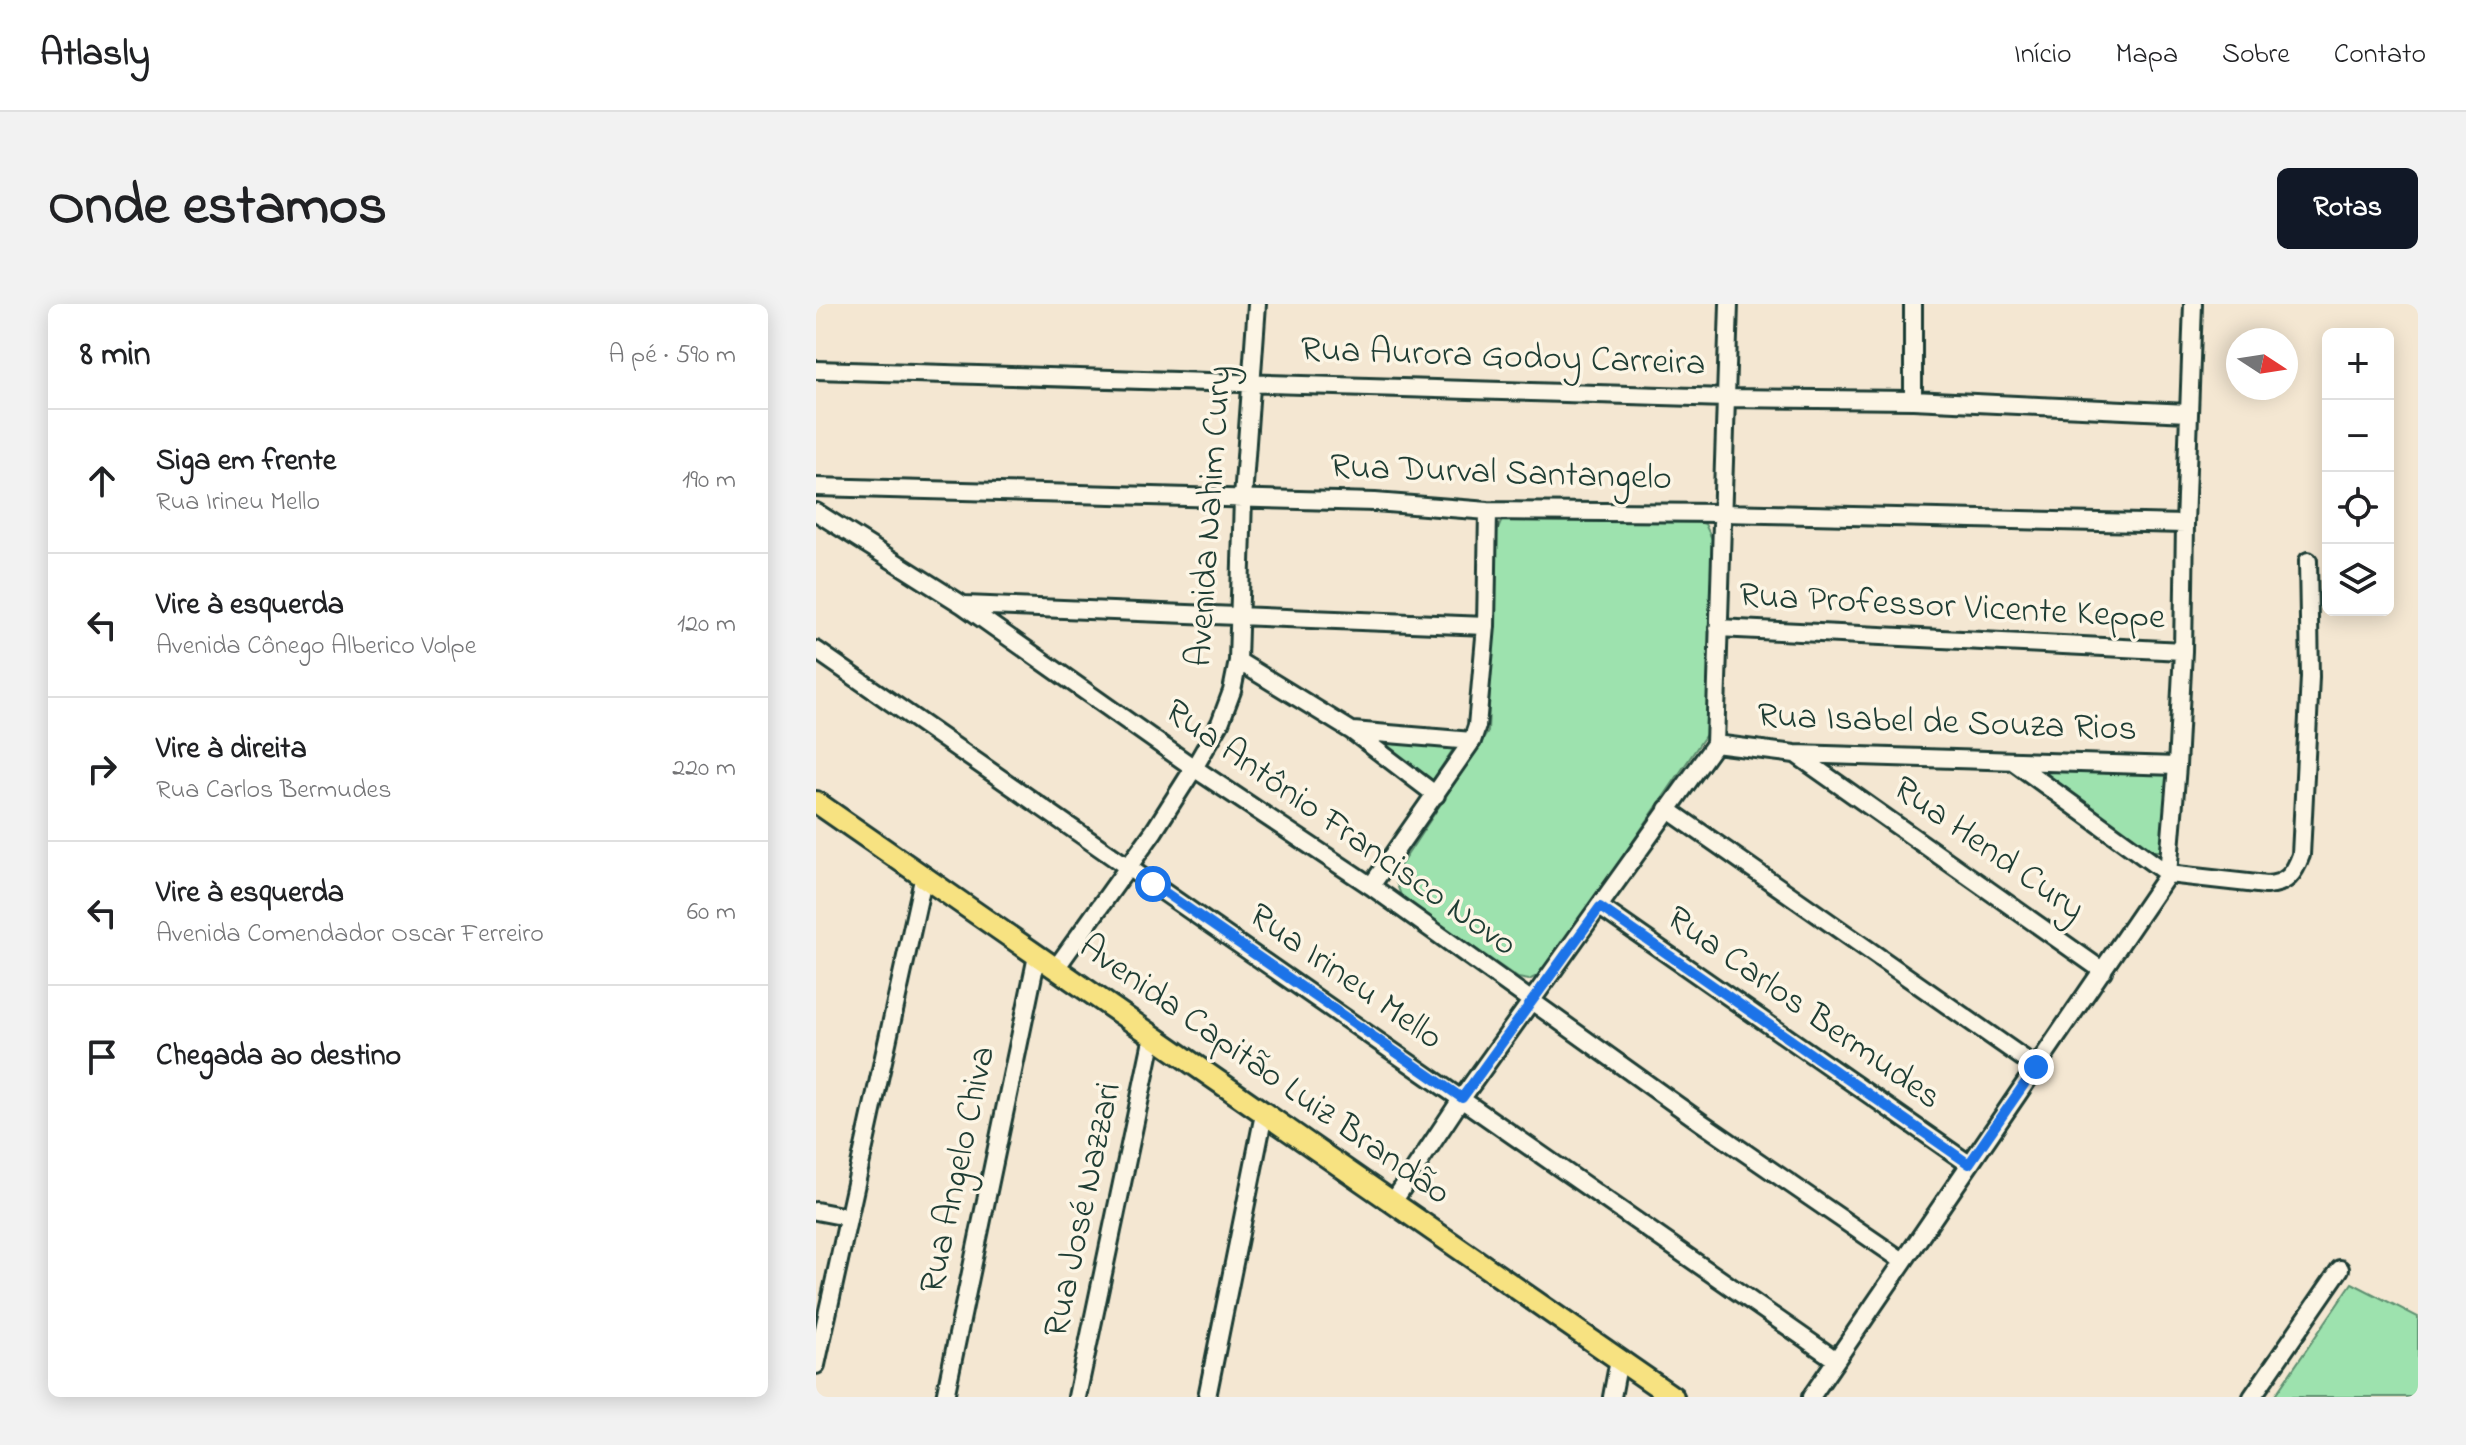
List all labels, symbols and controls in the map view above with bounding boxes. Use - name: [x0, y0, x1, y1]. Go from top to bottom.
- text: Atlasly: [40, 27, 150, 83]
- text: Início: [2014, 35, 2072, 76]
- text: Mapa: [2116, 35, 2178, 76]
- text: Sobre: [2222, 35, 2290, 76]
- text: Contato: [2334, 35, 2426, 76]
- text: Onde estamos: [48, 168, 387, 249]
- button: Rotas: [2277, 168, 2418, 249]
- street label: Rua Aurora Godoy Carreira: [1300, 324, 1706, 392]
- north arrow: [2226, 328, 2298, 400]
- map controls: [2322, 328, 2394, 616]
- button: +: [2322, 328, 2394, 400]
- text: 8 min: [80, 331, 151, 381]
- text: A pé · 590 m: [609, 337, 736, 375]
- street label: Avenida Nahim Cury: [1174, 364, 1248, 668]
- button: −: [2322, 400, 2394, 472]
- text: Siga em frente: [156, 440, 336, 484]
- street label: Rua Durval Santangelo: [1329, 442, 1673, 506]
- icon: ahead: [80, 459, 124, 503]
- text: 190 m: [682, 462, 736, 500]
- button: locate: [2322, 472, 2394, 544]
- text: Rua Irineu Mello: [156, 484, 320, 522]
- button: layers: [2322, 544, 2394, 616]
- street label: Rua Professor Vicente Keppe: [1737, 570, 2167, 646]
- text: Vire à esquerda: [156, 584, 344, 628]
- icon: left: [80, 603, 124, 647]
- text: 120 m: [677, 606, 736, 644]
- text: Avenida Cônego Alberico Volpe: [156, 628, 476, 666]
- street label: Rua Antônio Francisco Novo: [1153, 687, 1527, 971]
- street label: Rua Isabel de Souza Rios: [1756, 691, 2138, 757]
- text: Vire à direita: [156, 728, 307, 772]
- icon: right: [80, 747, 124, 791]
- text: 220 m: [672, 750, 736, 788]
- street label: Rua Hend Cury: [1881, 764, 2095, 936]
- text: Rua Carlos Bermudes: [156, 772, 391, 810]
- route start: [1135, 866, 1171, 902]
- text: Vire à esquerda: [156, 872, 344, 916]
- icon: left: [80, 891, 124, 935]
- street label: Rua Irineu Mello: [1237, 891, 1453, 1065]
- text: 60 m: [687, 894, 736, 932]
- street label: Rua Carlos Bermudes: [1654, 894, 1952, 1124]
- text: Avenida Comendador Oscar Ferreiro: [156, 916, 544, 954]
- street label: Avenida Capitão Luiz Brandão: [1067, 922, 1461, 1220]
- icon: arrive: [80, 1035, 124, 1079]
- text: Chegada ao destino: [156, 1035, 401, 1079]
- street label: Rua Angelo Chiva: [907, 1041, 1011, 1299]
- route end: [2018, 1049, 2054, 1085]
- street label: Rua José Nazzari: [1031, 1078, 1137, 1342]

